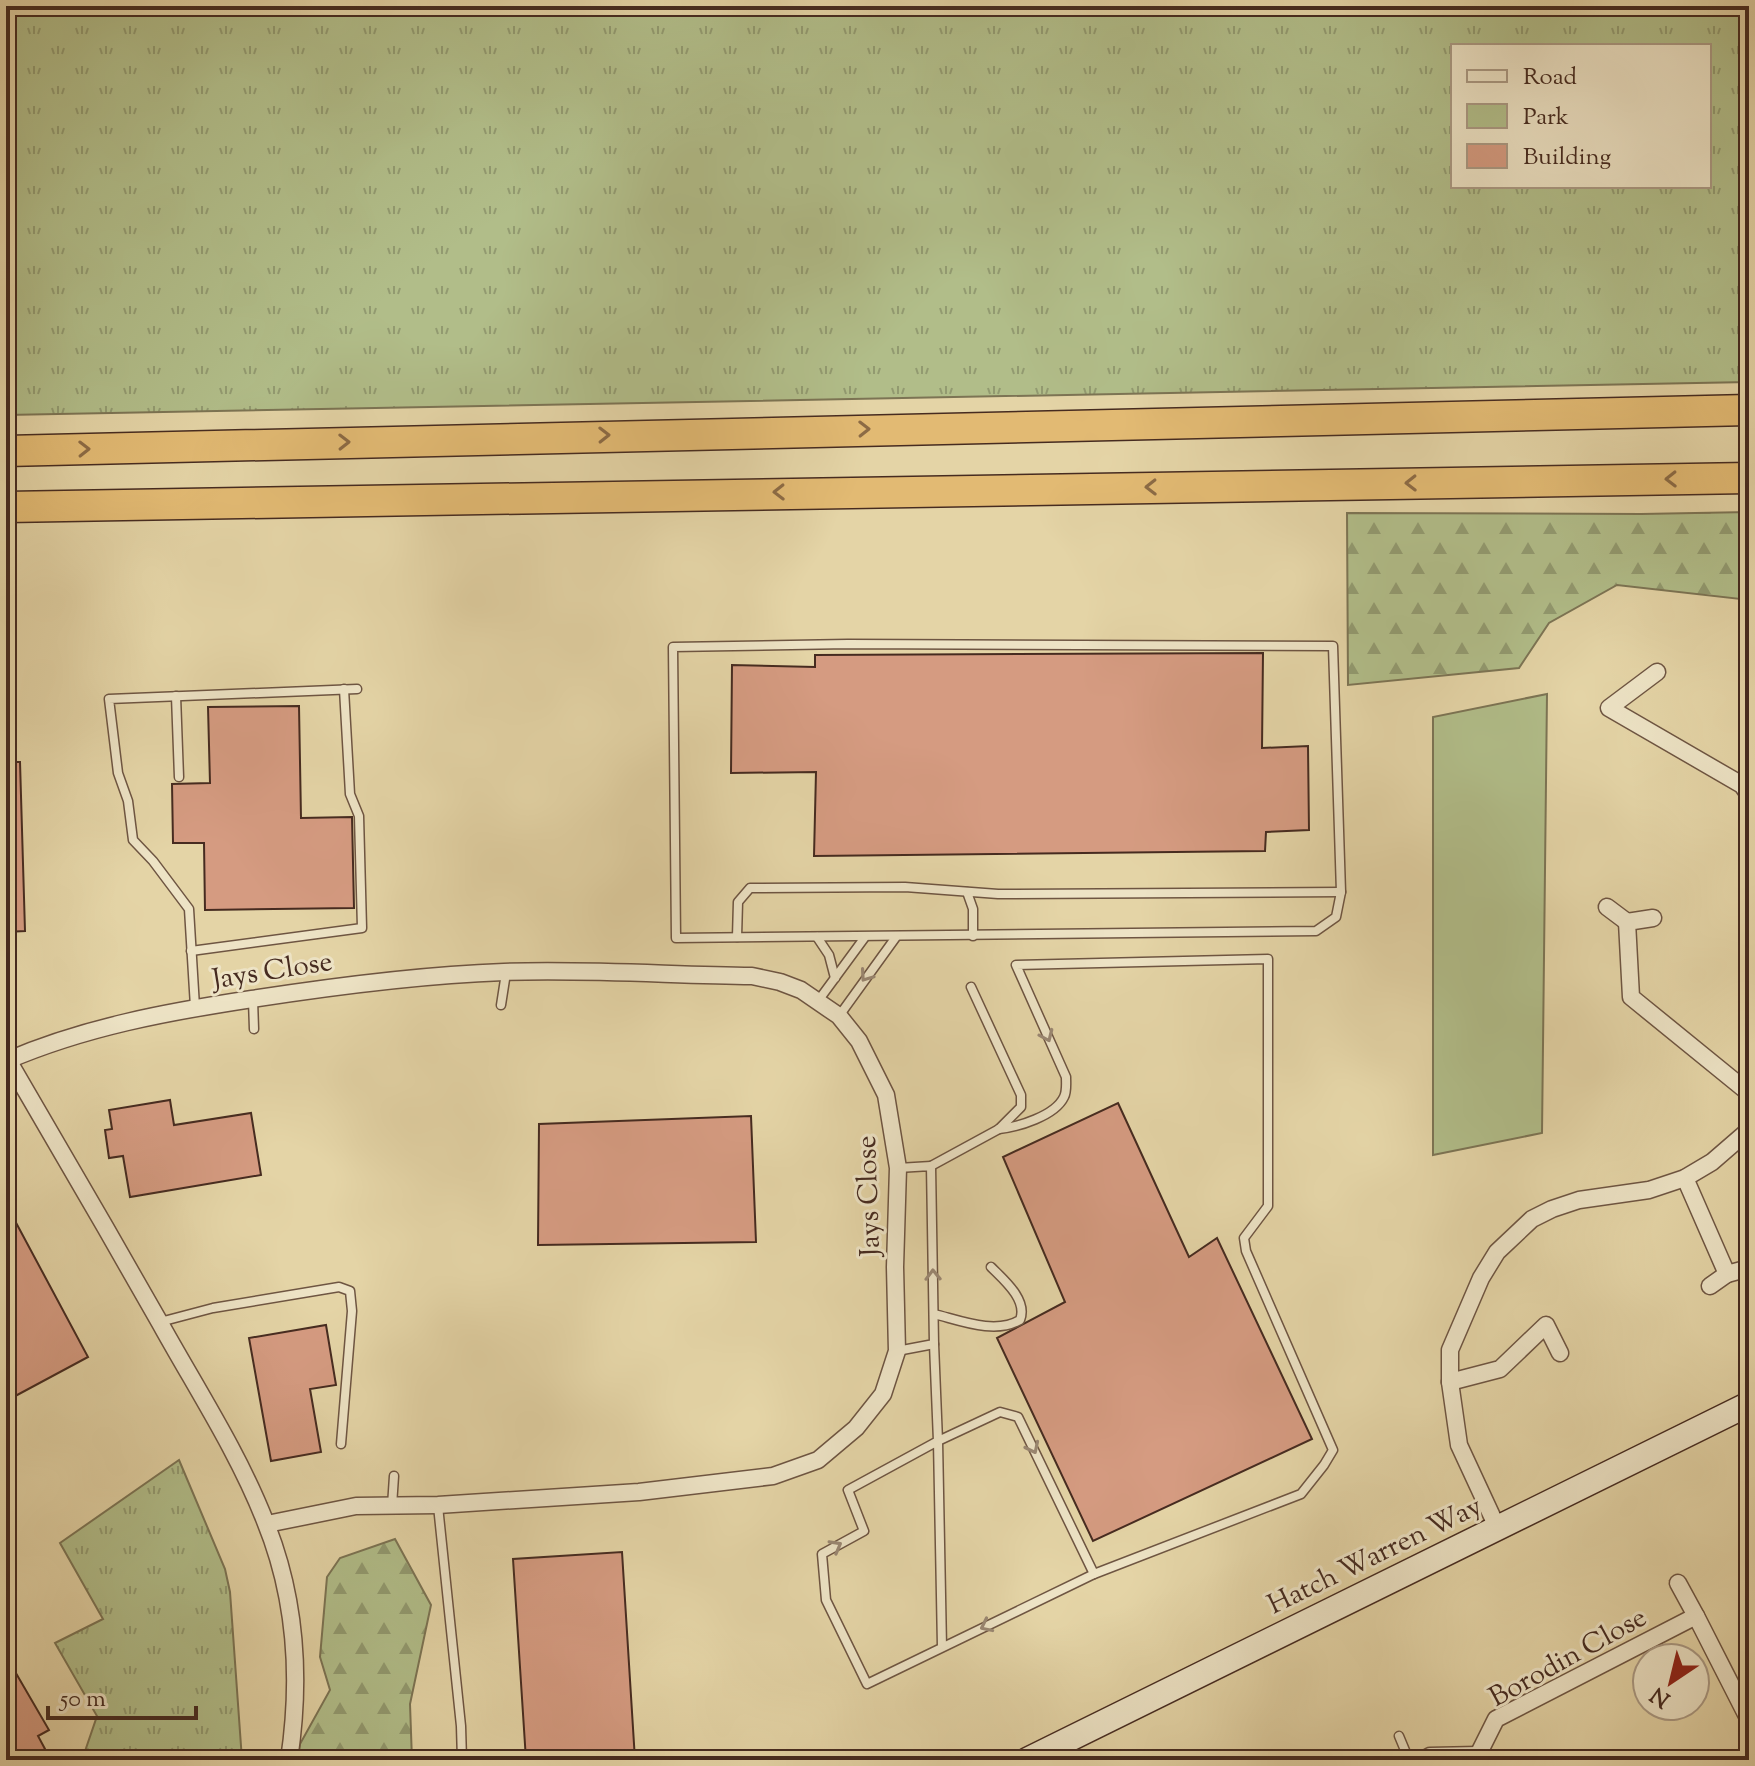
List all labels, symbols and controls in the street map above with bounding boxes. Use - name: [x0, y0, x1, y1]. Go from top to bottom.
- legend: [1451, 44, 1711, 188]
- text: Road: [1523, 61, 1577, 95]
- text: Park: [1523, 101, 1569, 135]
- text: Building: [1523, 141, 1612, 175]
- one-way arrow: [858, 421, 871, 438]
- one-way arrow: [598, 427, 611, 444]
- one-way arrow: [338, 433, 351, 451]
- one-way arrow: [78, 440, 91, 457]
- one-way arrow: [1664, 470, 1677, 488]
- one-way arrow: [1404, 474, 1417, 492]
- one-way arrow: [1144, 478, 1157, 496]
- one-way arrow: [772, 484, 785, 501]
- street label: Jays Close: [208, 943, 335, 1001]
- one-way arrow: [861, 967, 876, 982]
- one-way arrow: [1038, 1028, 1054, 1042]
- street label: Jays Close: [848, 1135, 892, 1259]
- one-way arrow: [924, 1268, 942, 1281]
- one-way arrow: [1023, 1440, 1039, 1454]
- street label: Hatch Warren Way: [1262, 1487, 1489, 1626]
- one-way arrow: [828, 1540, 842, 1556]
- street label: Borodin Close: [1482, 1599, 1654, 1718]
- one-way arrow: [980, 1616, 994, 1632]
- north arrow: [1631, 1642, 1711, 1722]
- scale bar: [48, 1670, 196, 1720]
- text: N: [1645, 1678, 1678, 1714]
- text: 50 m: [58, 1683, 106, 1717]

